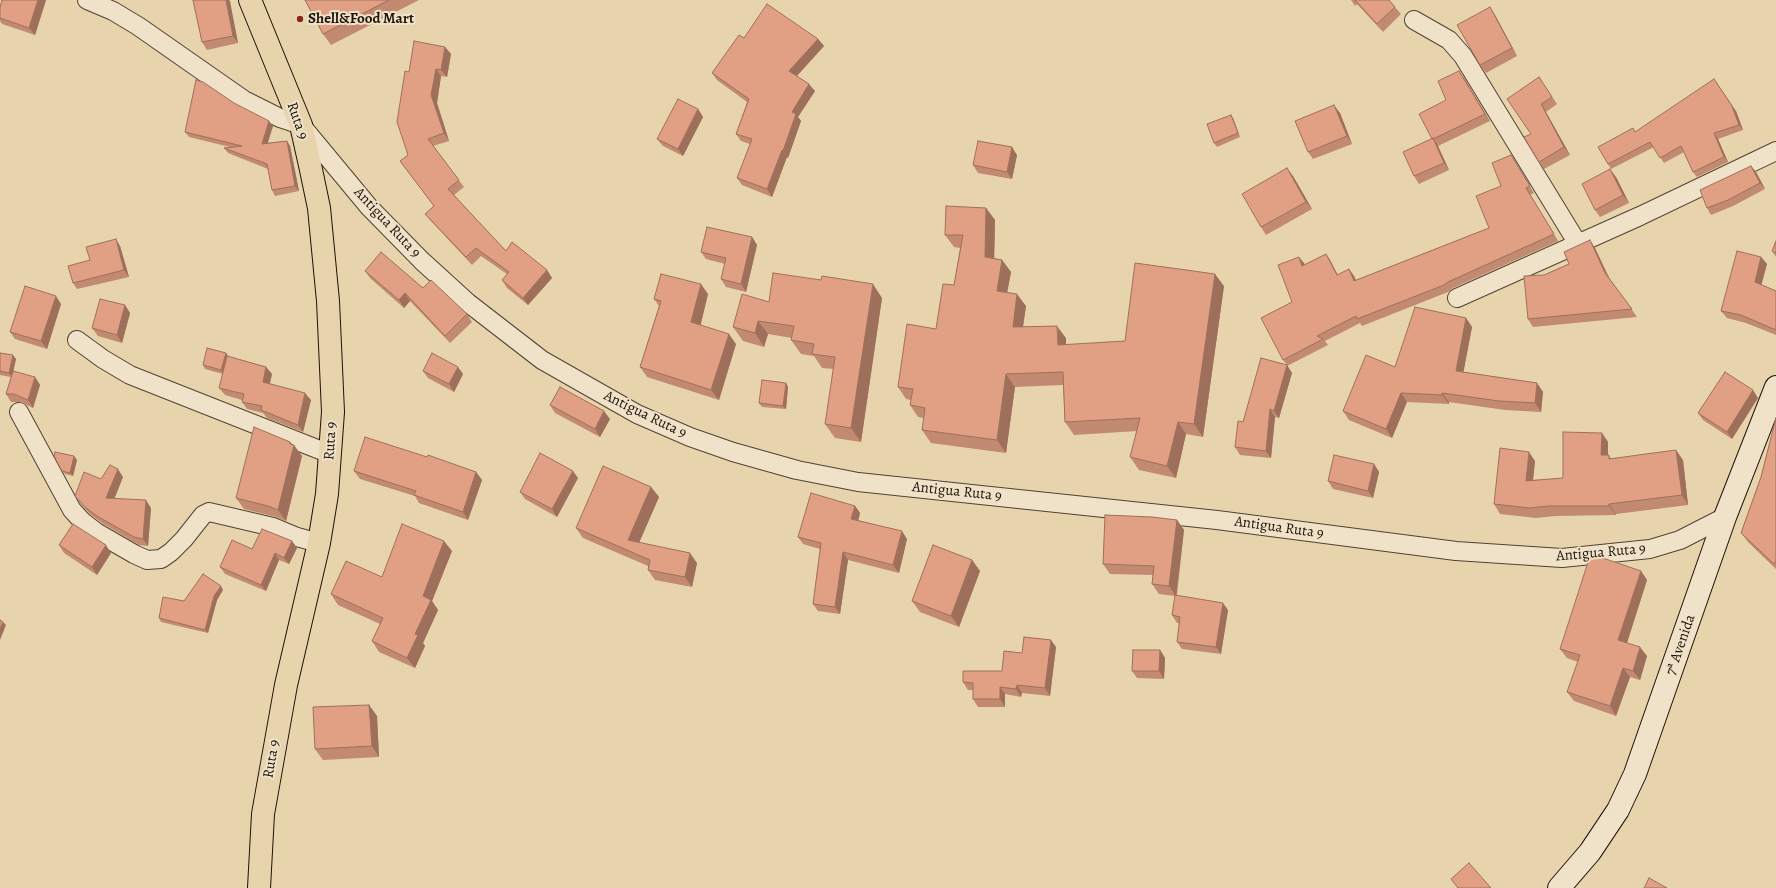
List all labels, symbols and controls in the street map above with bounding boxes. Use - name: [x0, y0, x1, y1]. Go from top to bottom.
- place label: Shell&Food Mart: [308, 10, 414, 28]
- marker: Shell&Food Mart: [295, 14, 305, 24]
- street label: Ruta 9: [282, 100, 312, 142]
- street label: Antigua Ruta 9: [350, 184, 424, 262]
- street label: Antigua Ruta 9: [601, 387, 689, 443]
- street label: Ruta 9: [321, 421, 341, 461]
- street label: Antigua Ruta 9: [911, 478, 1003, 506]
- street label: Antigua Ruta 9: [1233, 513, 1325, 543]
- street label: Antigua Ruta 9: [1555, 540, 1647, 566]
- street label: 7ª Avenida: [1662, 612, 1700, 678]
- street label: Ruta 9: [260, 738, 284, 780]

